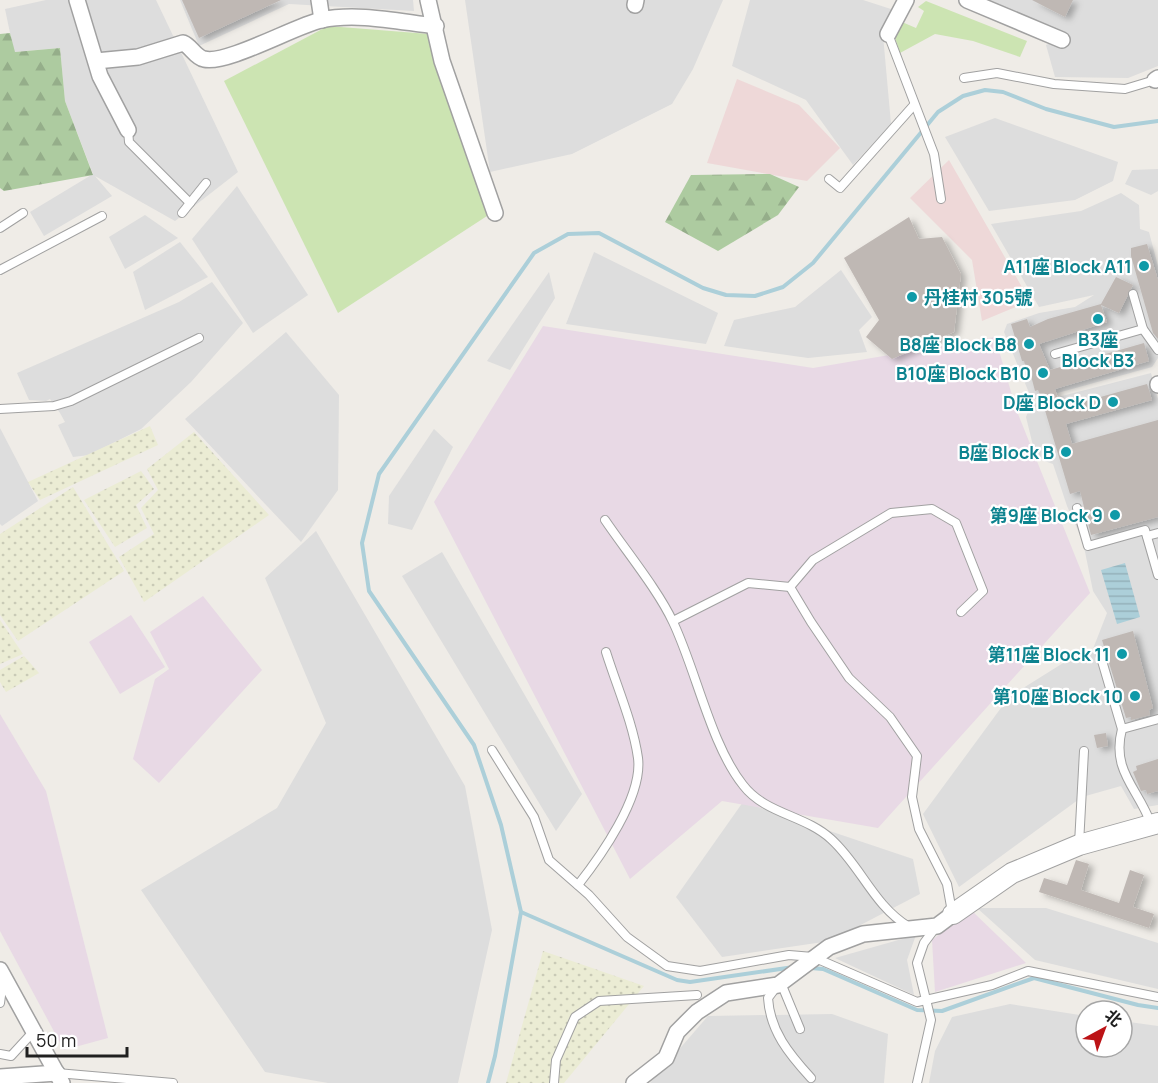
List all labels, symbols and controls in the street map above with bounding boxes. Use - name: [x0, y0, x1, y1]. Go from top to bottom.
- place label: A11座 Block A11: [1004, 254, 1132, 278]
- marker: A11座 Block A11: [1137, 259, 1151, 273]
- place label: 丹桂村 305號: [924, 285, 1032, 309]
- marker: 丹桂村 305號: [905, 290, 919, 304]
- marker: B3座 Block B3: [1091, 312, 1105, 326]
- place label: B3座 Block B3: [1062, 327, 1135, 372]
- place label: B8座 Block B8: [899, 332, 1017, 356]
- marker: B8座 Block B8: [1022, 337, 1036, 351]
- place label: B10座 Block B10: [896, 361, 1031, 385]
- marker: B10座 Block B10: [1036, 366, 1050, 380]
- place label: D座 Block D: [1003, 390, 1101, 414]
- marker: D座 Block D: [1106, 395, 1120, 409]
- place label: B座 Block B: [959, 440, 1054, 464]
- marker: B座 Block B: [1059, 445, 1073, 459]
- place label: 第9座 Block 9: [990, 503, 1103, 527]
- marker: 第9座 Block 9: [1108, 508, 1122, 522]
- place label: 第11座 Block 11: [988, 642, 1110, 666]
- marker: 第11座 Block 11: [1115, 647, 1129, 661]
- place label: 第10座 Block 10: [993, 684, 1123, 708]
- marker: 第10座 Block 10: [1128, 689, 1142, 703]
- north arrow: [1074, 999, 1134, 1059]
- text: 北: [1101, 1004, 1127, 1031]
- scale bar: [27, 1020, 128, 1058]
- text: 50 m: [36, 1028, 76, 1052]

